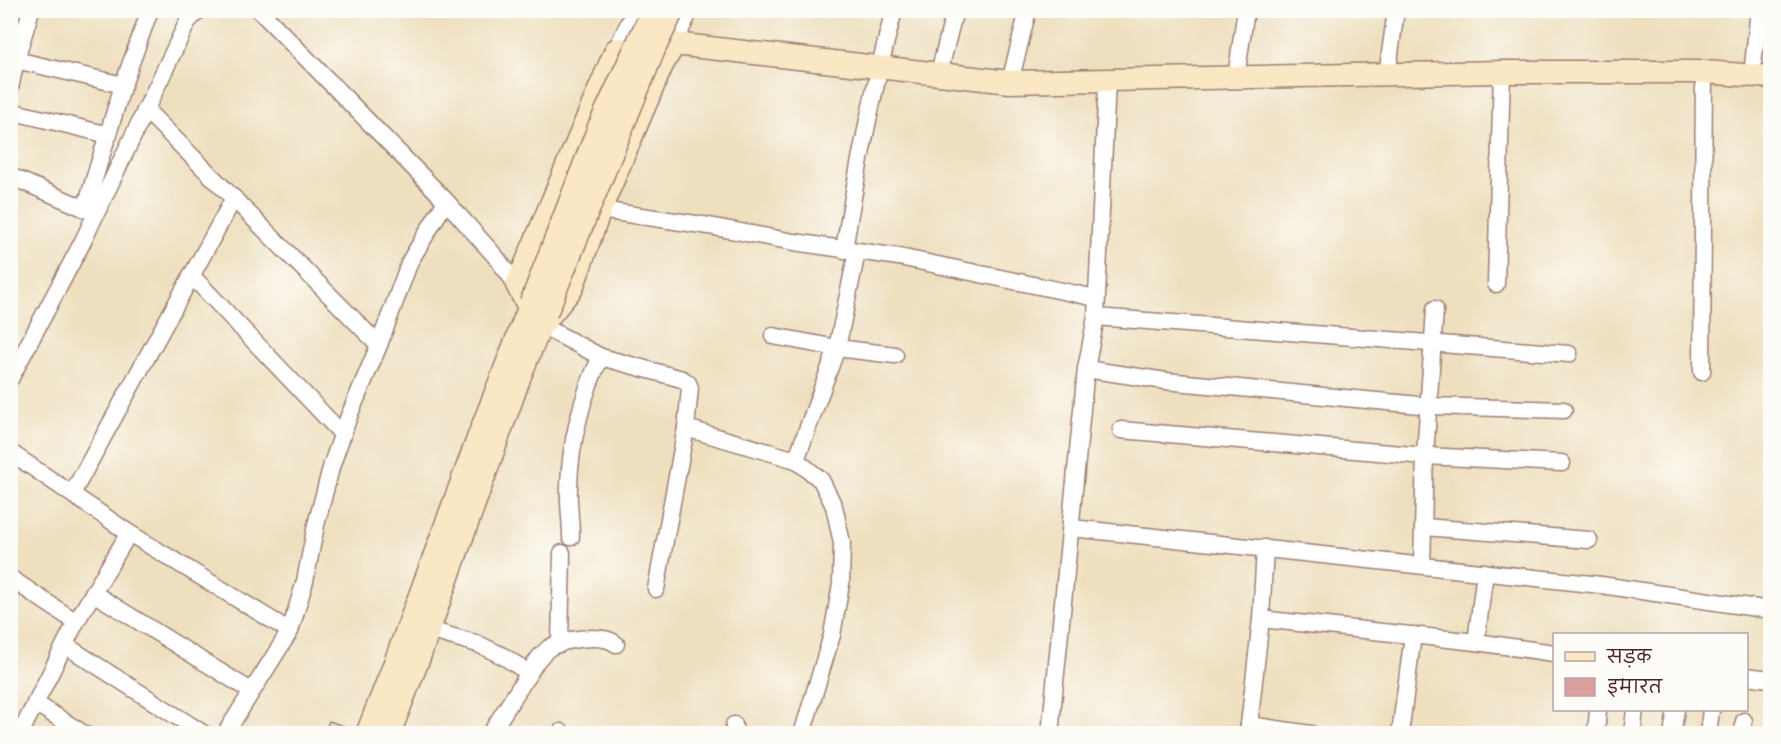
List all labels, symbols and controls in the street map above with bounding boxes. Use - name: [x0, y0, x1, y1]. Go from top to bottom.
- legend: [1553, 633, 1748, 711]
- text: सड़क: [1606, 644, 1652, 669]
- text: इमारत: [1607, 674, 1663, 699]

